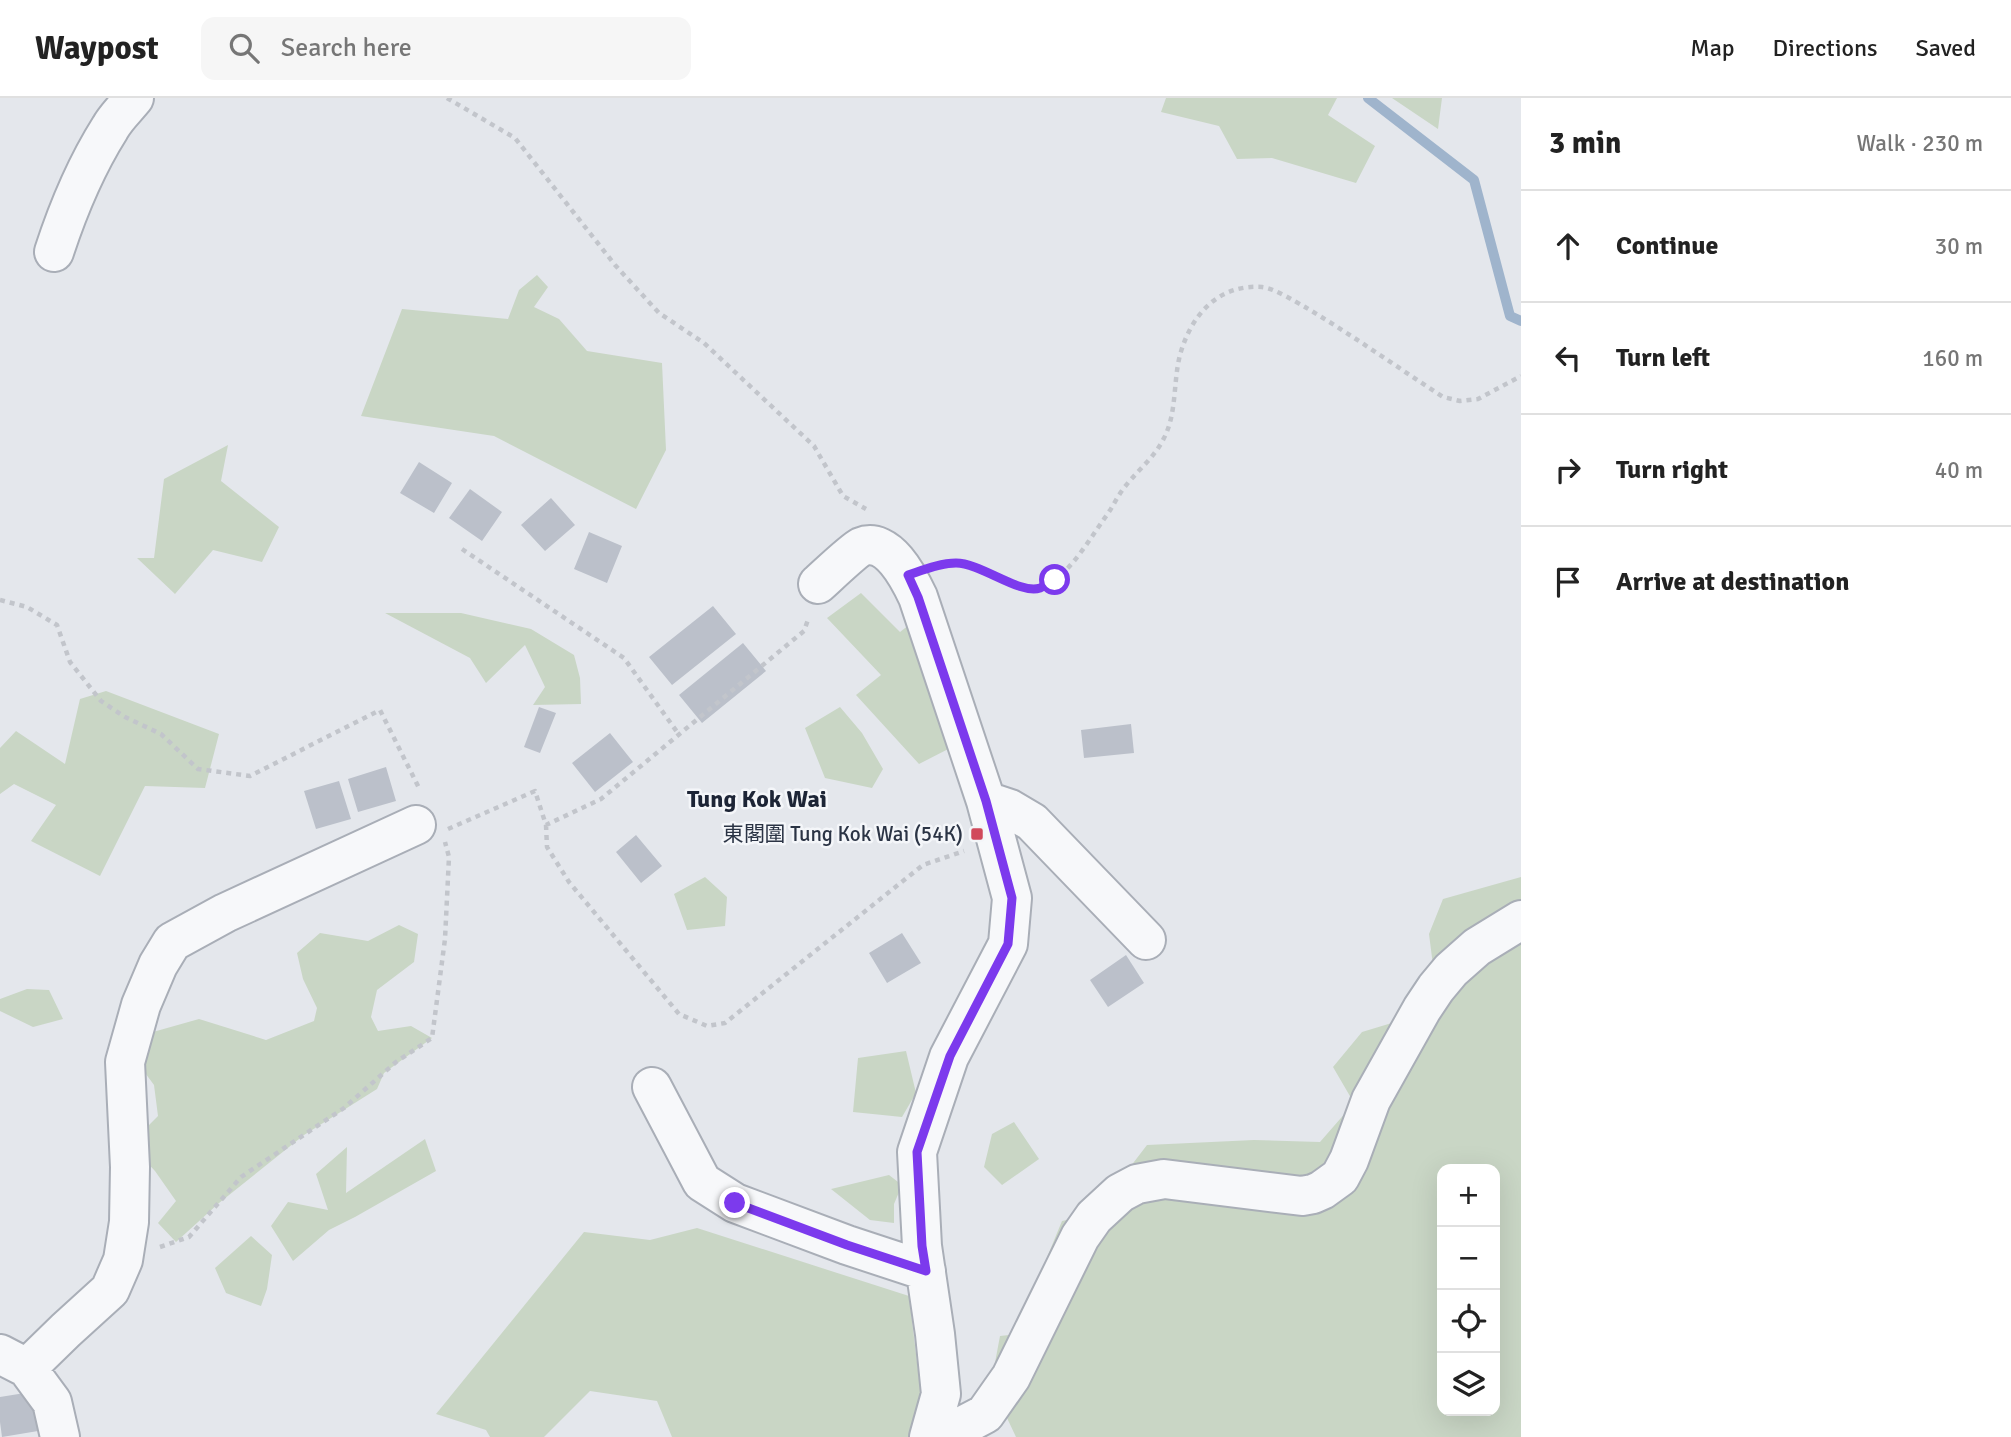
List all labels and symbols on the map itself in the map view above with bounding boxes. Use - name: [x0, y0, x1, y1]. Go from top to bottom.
- route start: [1039, 564, 1070, 595]
- district label: Tung Kok Wai: [687, 784, 827, 814]
- place label: 東閣圍 Tung Kok Wai (54K): [723, 821, 963, 847]
- marker: 東閣圍 Tung Kok Wai (54K): [969, 826, 985, 842]
- route end: [719, 1187, 750, 1218]

